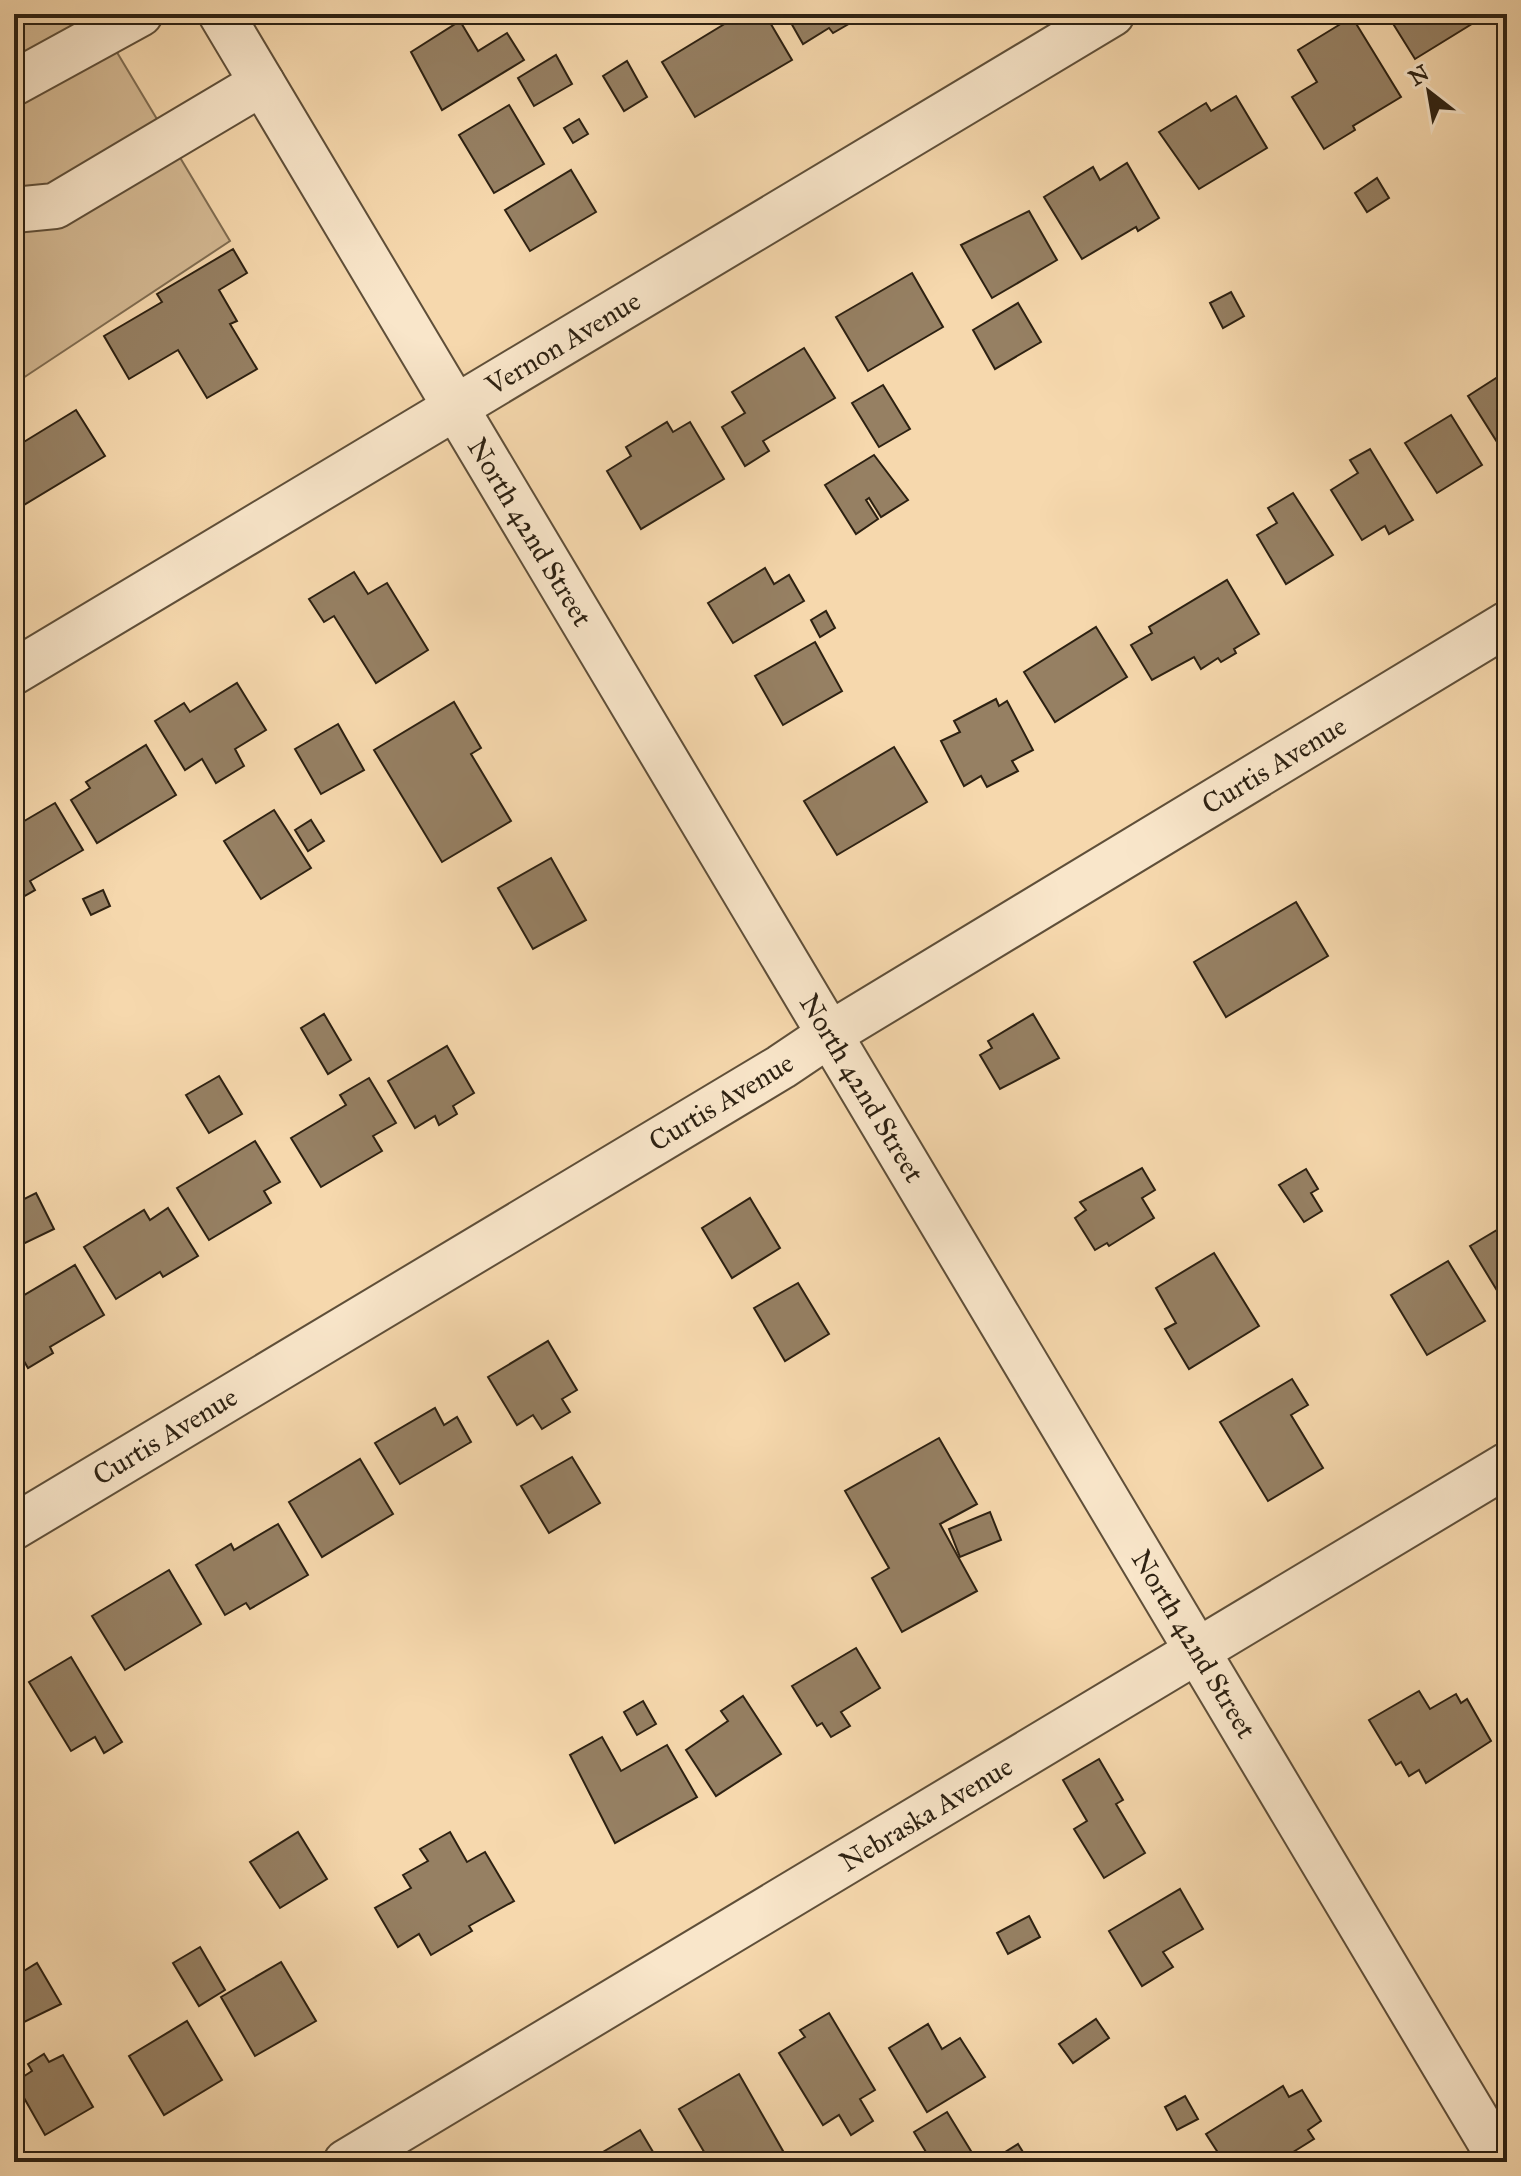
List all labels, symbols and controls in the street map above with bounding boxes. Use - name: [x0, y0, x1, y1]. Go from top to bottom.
- north arrow: [1389, 52, 1469, 132]
- text: N: [1404, 59, 1434, 92]
- street label: Vernon Avenue: [478, 283, 647, 403]
- street label: North 42nd Street: [460, 431, 600, 633]
- street label: Curtis Avenue: [1195, 708, 1353, 822]
- street label: North 42nd Street: [792, 987, 932, 1189]
- street label: Curtis Avenue: [642, 1045, 800, 1159]
- street label: Curtis Avenue: [86, 1379, 244, 1493]
- street label: North 42nd Street: [1124, 1543, 1264, 1745]
- street label: Nebraska Avenue: [833, 1749, 1019, 1879]

